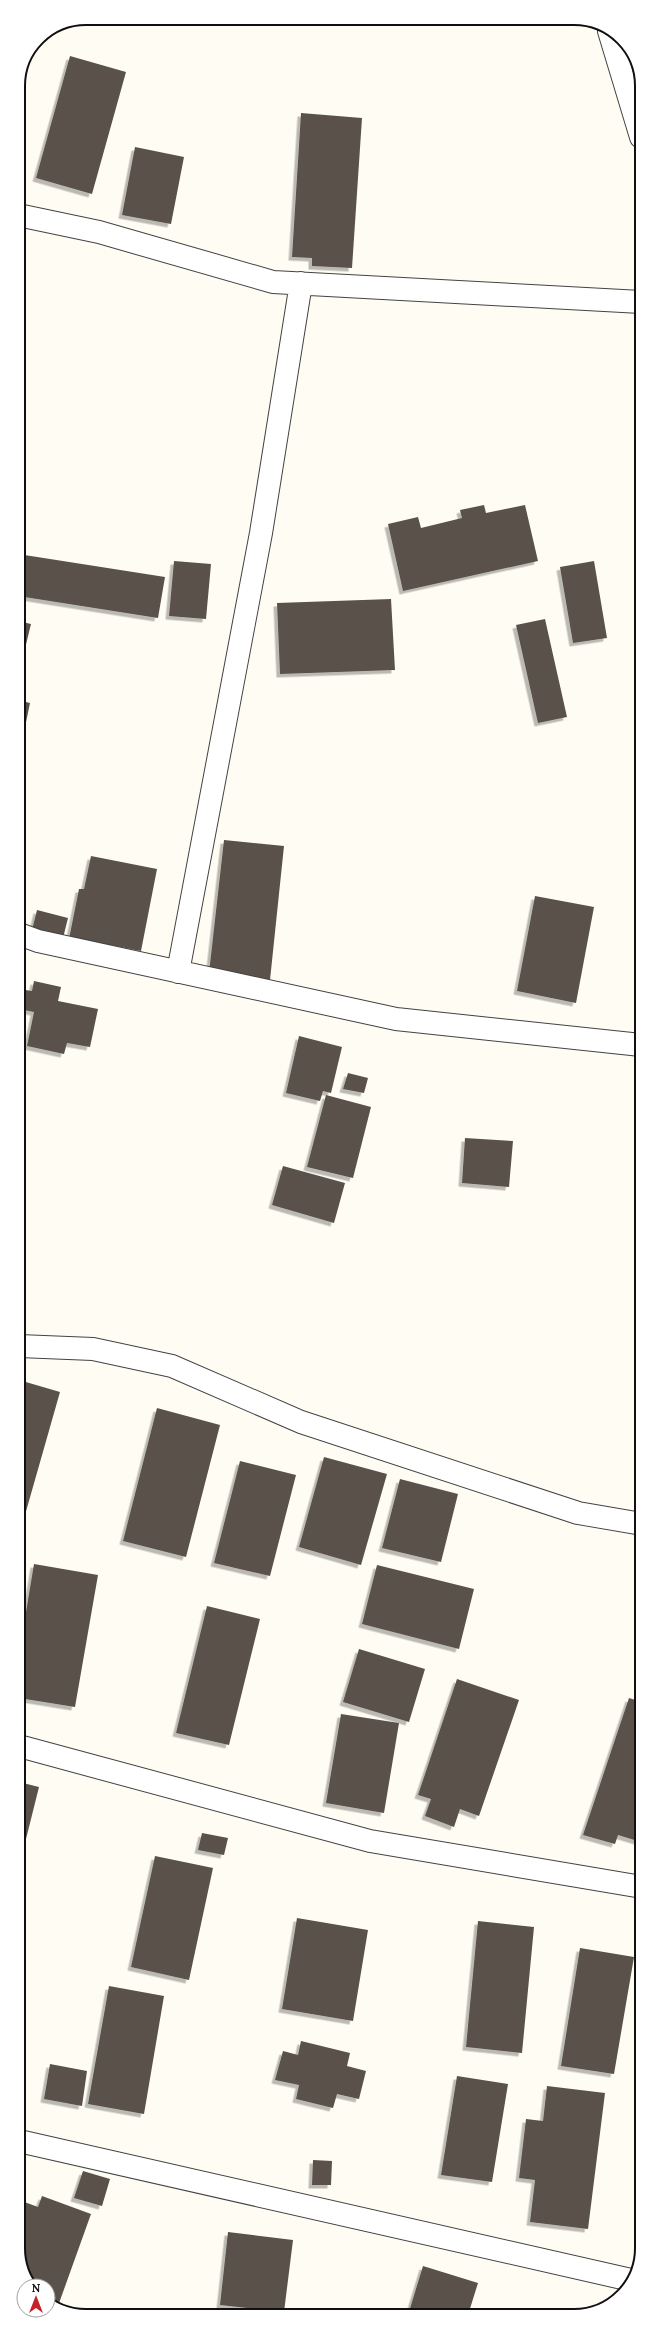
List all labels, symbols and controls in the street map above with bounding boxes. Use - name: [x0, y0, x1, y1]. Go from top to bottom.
- north arrow: [16, 2278, 56, 2318]
- text: N: [32, 2281, 41, 2295]

